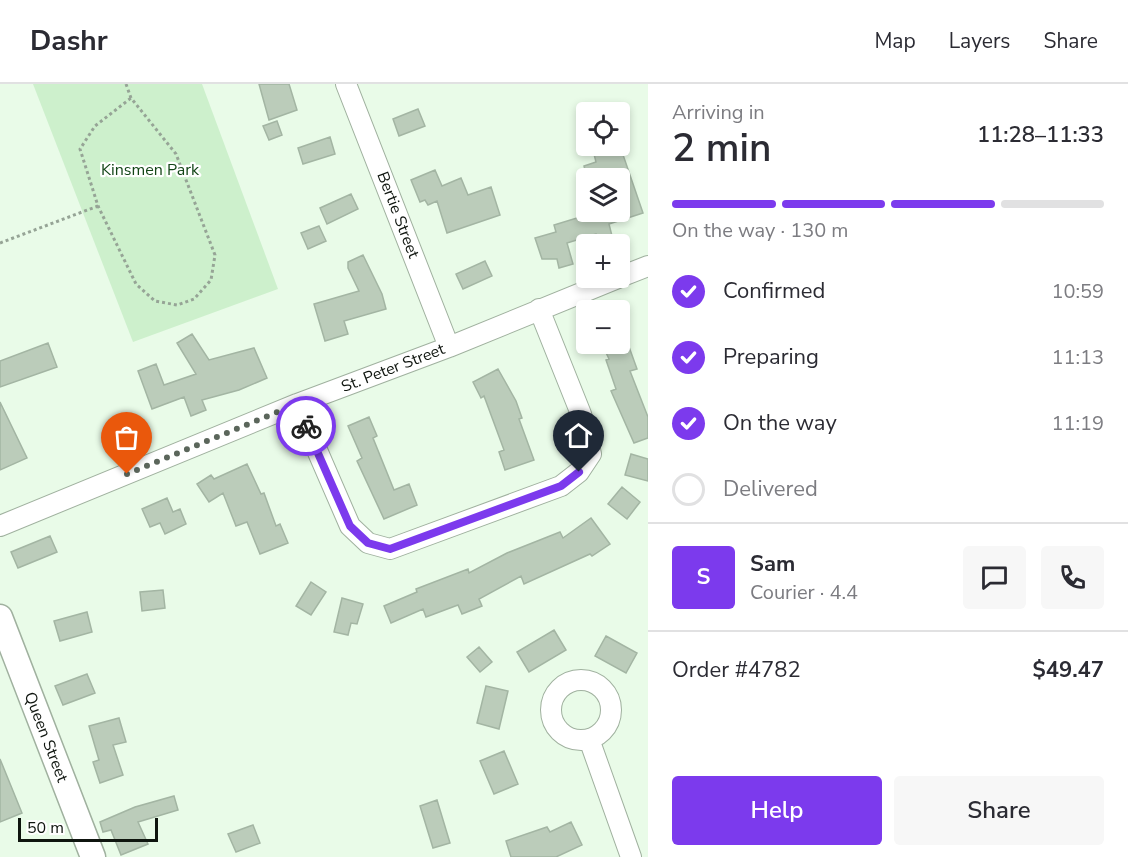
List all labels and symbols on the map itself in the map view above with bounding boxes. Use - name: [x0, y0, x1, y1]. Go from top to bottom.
- park label: Kinsmen Park: [101, 159, 200, 181]
- street label: Bertie Street: [371, 169, 425, 262]
- street label: St. Peter Street: [338, 338, 448, 398]
- courier: [276, 396, 336, 456]
- pin: [553, 410, 604, 472]
- pin: [101, 412, 152, 474]
- street label: Queen Street: [19, 689, 73, 786]
- scale bar: [18, 815, 158, 842]

